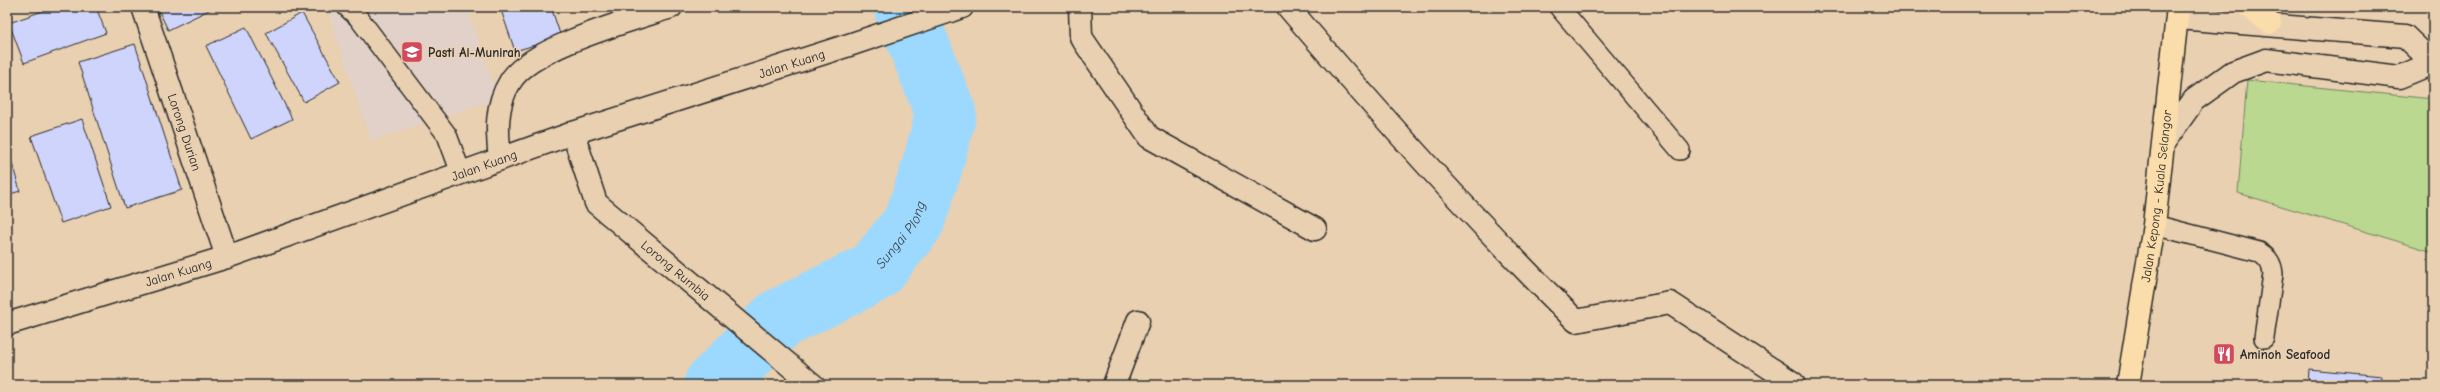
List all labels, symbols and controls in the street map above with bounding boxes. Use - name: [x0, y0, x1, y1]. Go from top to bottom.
- school or university icon: Pasti Al-Munirah: [399, 39, 425, 65]
- place label: Pasti Al-Munirah: [428, 45, 521, 60]
- street label: Jalan Kuang: [757, 46, 827, 81]
- street label: Lorong Durian: [165, 92, 204, 173]
- street label: Jalan Kepong - Kuala Selangor: [2138, 108, 2175, 283]
- street label: Jalan Kuang: [449, 147, 519, 184]
- water label: Sungai Plong: [872, 199, 929, 272]
- street label: Lorong Rumbia: [638, 237, 713, 304]
- street label: Jalan Kuang: [143, 255, 213, 289]
- restaurant icon: Aminoh Seafood: [2211, 341, 2237, 367]
- place label: Aminoh Seafood: [2240, 347, 2330, 362]

